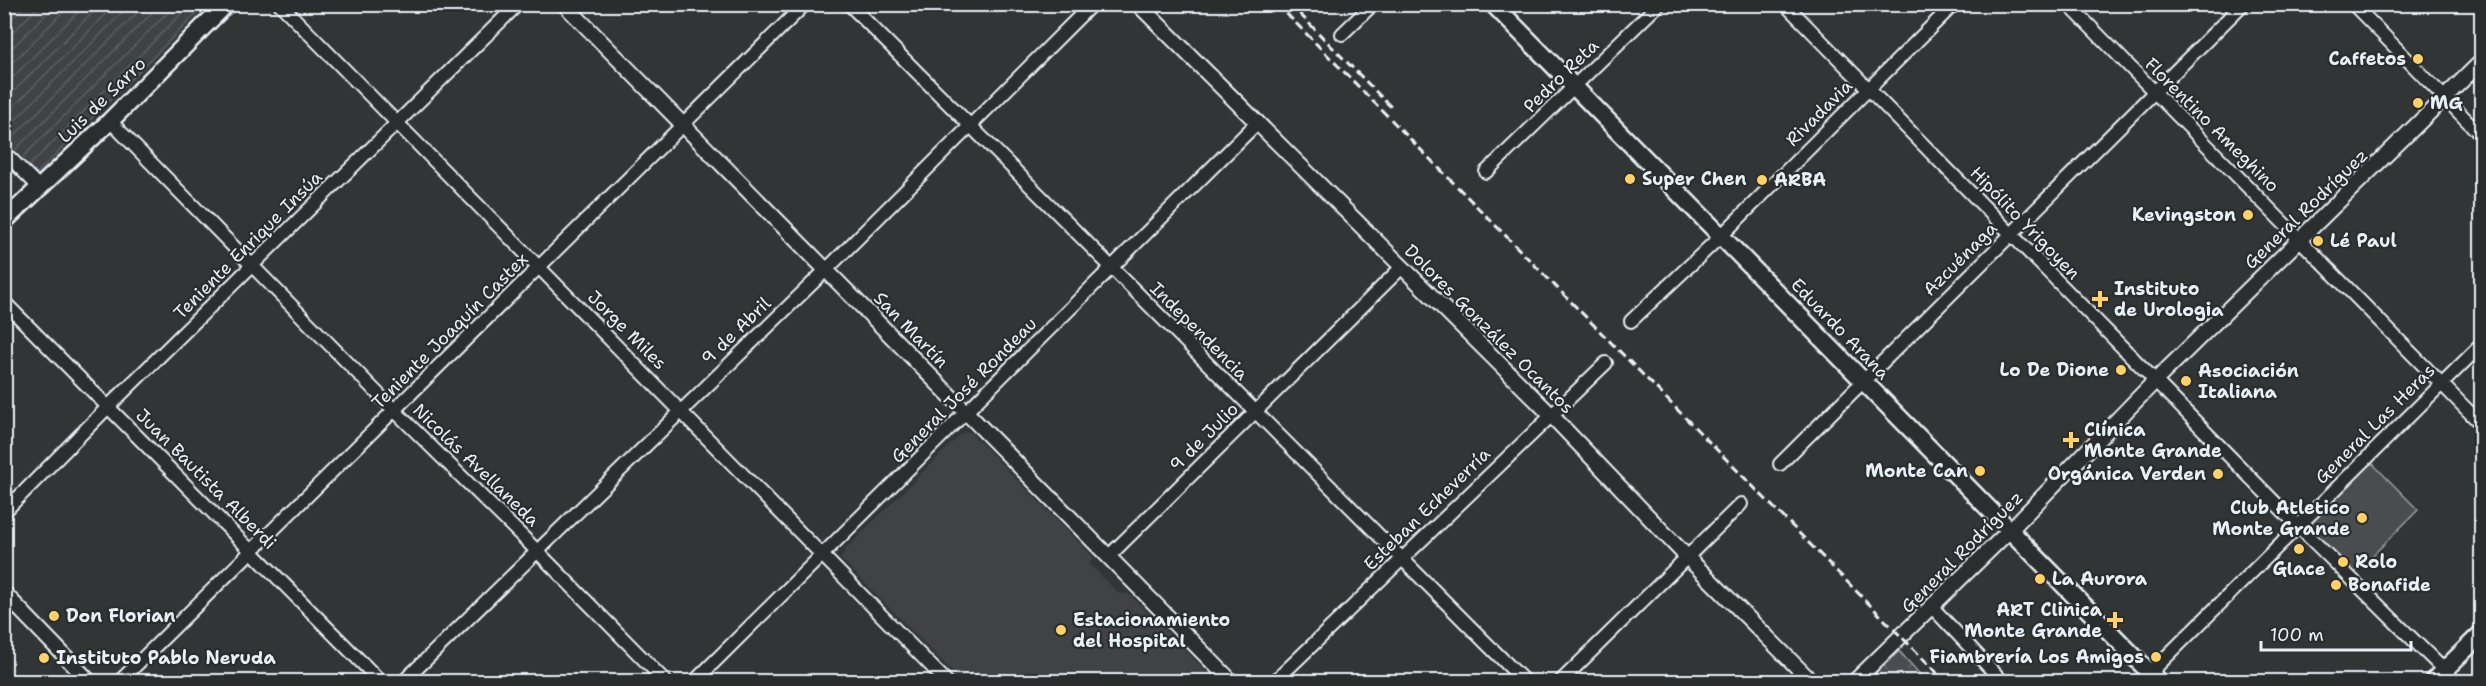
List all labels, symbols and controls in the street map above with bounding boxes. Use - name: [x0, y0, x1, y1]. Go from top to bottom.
- street label: Pedro Reta: [1518, 34, 1604, 118]
- place label: Caffetos: [2329, 47, 2406, 71]
- street label: Luis de Sarro: [53, 52, 151, 148]
- street label: Florentino Ameghino: [2139, 52, 2285, 198]
- marker: Caffetos: [2411, 52, 2425, 66]
- street label: Rivadavia: [1780, 74, 1858, 152]
- place label: MG: [2430, 91, 2463, 115]
- marker: MG: [2411, 96, 2425, 110]
- street label: General Rodríguez: [2239, 144, 2373, 274]
- street label: Hipólito Yrigoyen: [1965, 161, 2085, 285]
- street label: Teniente Enrique Insúa: [168, 165, 328, 325]
- place label: Super Chen: [1642, 167, 1746, 191]
- place label: ARBA: [1774, 168, 1826, 192]
- marker: Super Chen: [1623, 172, 1637, 186]
- marker: ARBA: [1755, 173, 1769, 187]
- place label: Kevingston: [2132, 203, 2236, 227]
- marker: Kevingston: [2241, 208, 2255, 222]
- street label: Azcuénaga: [1918, 217, 2002, 301]
- place label: Lé Paul: [2330, 229, 2397, 253]
- marker: Lé Paul: [2311, 234, 2325, 248]
- street label: Dolores González Ocantos: [1399, 239, 1579, 419]
- street label: Teniente Joaquín Castex: [367, 248, 533, 414]
- street label: Eduardo Arana: [1785, 273, 1895, 385]
- street label: Independencia: [1145, 277, 1253, 385]
- place label: Instituto de Urologia: [2114, 277, 2224, 322]
- street label: Jorge Miles: [582, 285, 672, 375]
- street label: San Martín: [868, 287, 954, 373]
- marker: Instituto de Urologia: [2091, 290, 2109, 308]
- street label: 9 de Abril: [696, 291, 776, 370]
- street label: General José Rondeau: [886, 312, 1042, 468]
- place label: Lo De Dione: [1999, 358, 2109, 382]
- place label: Asociación Italiana: [2198, 359, 2299, 404]
- street label: General Las Heras: [2310, 359, 2440, 489]
- marker: Lo De Dione: [2114, 363, 2128, 377]
- marker: Asociación Italiana: [2179, 374, 2193, 388]
- street label: 9 de Julio: [1164, 397, 1244, 477]
- street label: Nicolás Avellaneda: [407, 398, 545, 532]
- street label: Juan Bautista Alberdi: [130, 403, 282, 555]
- place label: Clínica Monte Grande: [2084, 418, 2222, 463]
- marker: Clínica Monte Grande: [2062, 431, 2080, 449]
- street label: Esteban Echeverría: [1359, 442, 1495, 576]
- place label: Monte Can: [1865, 459, 1968, 483]
- place label: Orgánica Verden: [2048, 462, 2206, 486]
- marker: Monte Can: [1973, 464, 1987, 478]
- marker: Orgánica Verden: [2211, 467, 2225, 481]
- street label: General Rodríguez: [1896, 486, 2028, 618]
- place label: Club Atletico Monte Grande: [2212, 496, 2350, 541]
- marker: Club Atletico Monte Grande: [2355, 511, 2369, 525]
- marker: Glace: [2292, 542, 2306, 556]
- place label: Rolo: [2355, 550, 2397, 574]
- marker: Rolo: [2336, 555, 2350, 569]
- place label: Glace: [2272, 557, 2326, 581]
- place label: La Aurora: [2052, 567, 2148, 591]
- marker: La Aurora: [2033, 572, 2047, 586]
- place label: Bonafide: [2348, 573, 2431, 597]
- marker: Bonafide: [2329, 578, 2343, 592]
- place label: ART Clinica Monte Grande: [1964, 598, 2103, 643]
- place label: Don Florian: [66, 604, 176, 628]
- place label: Estacionamiento del Hospital: [1073, 608, 1230, 653]
- marker: Don Florian: [47, 609, 61, 623]
- marker: ART Clinica Monte Grande: [2106, 611, 2124, 629]
- scale bar: [2261, 614, 2411, 652]
- marker: Estacionamiento del Hospital: [1054, 623, 1068, 637]
- text: 100 m: [2270, 623, 2324, 647]
- place label: Fiambrería Los Amigos: [1930, 645, 2144, 669]
- place label: Instituto Pablo Neruda: [56, 646, 276, 670]
- marker: Fiambrería Los Amigos: [2149, 650, 2163, 664]
- marker: Instituto Pablo Neruda: [37, 651, 51, 665]

